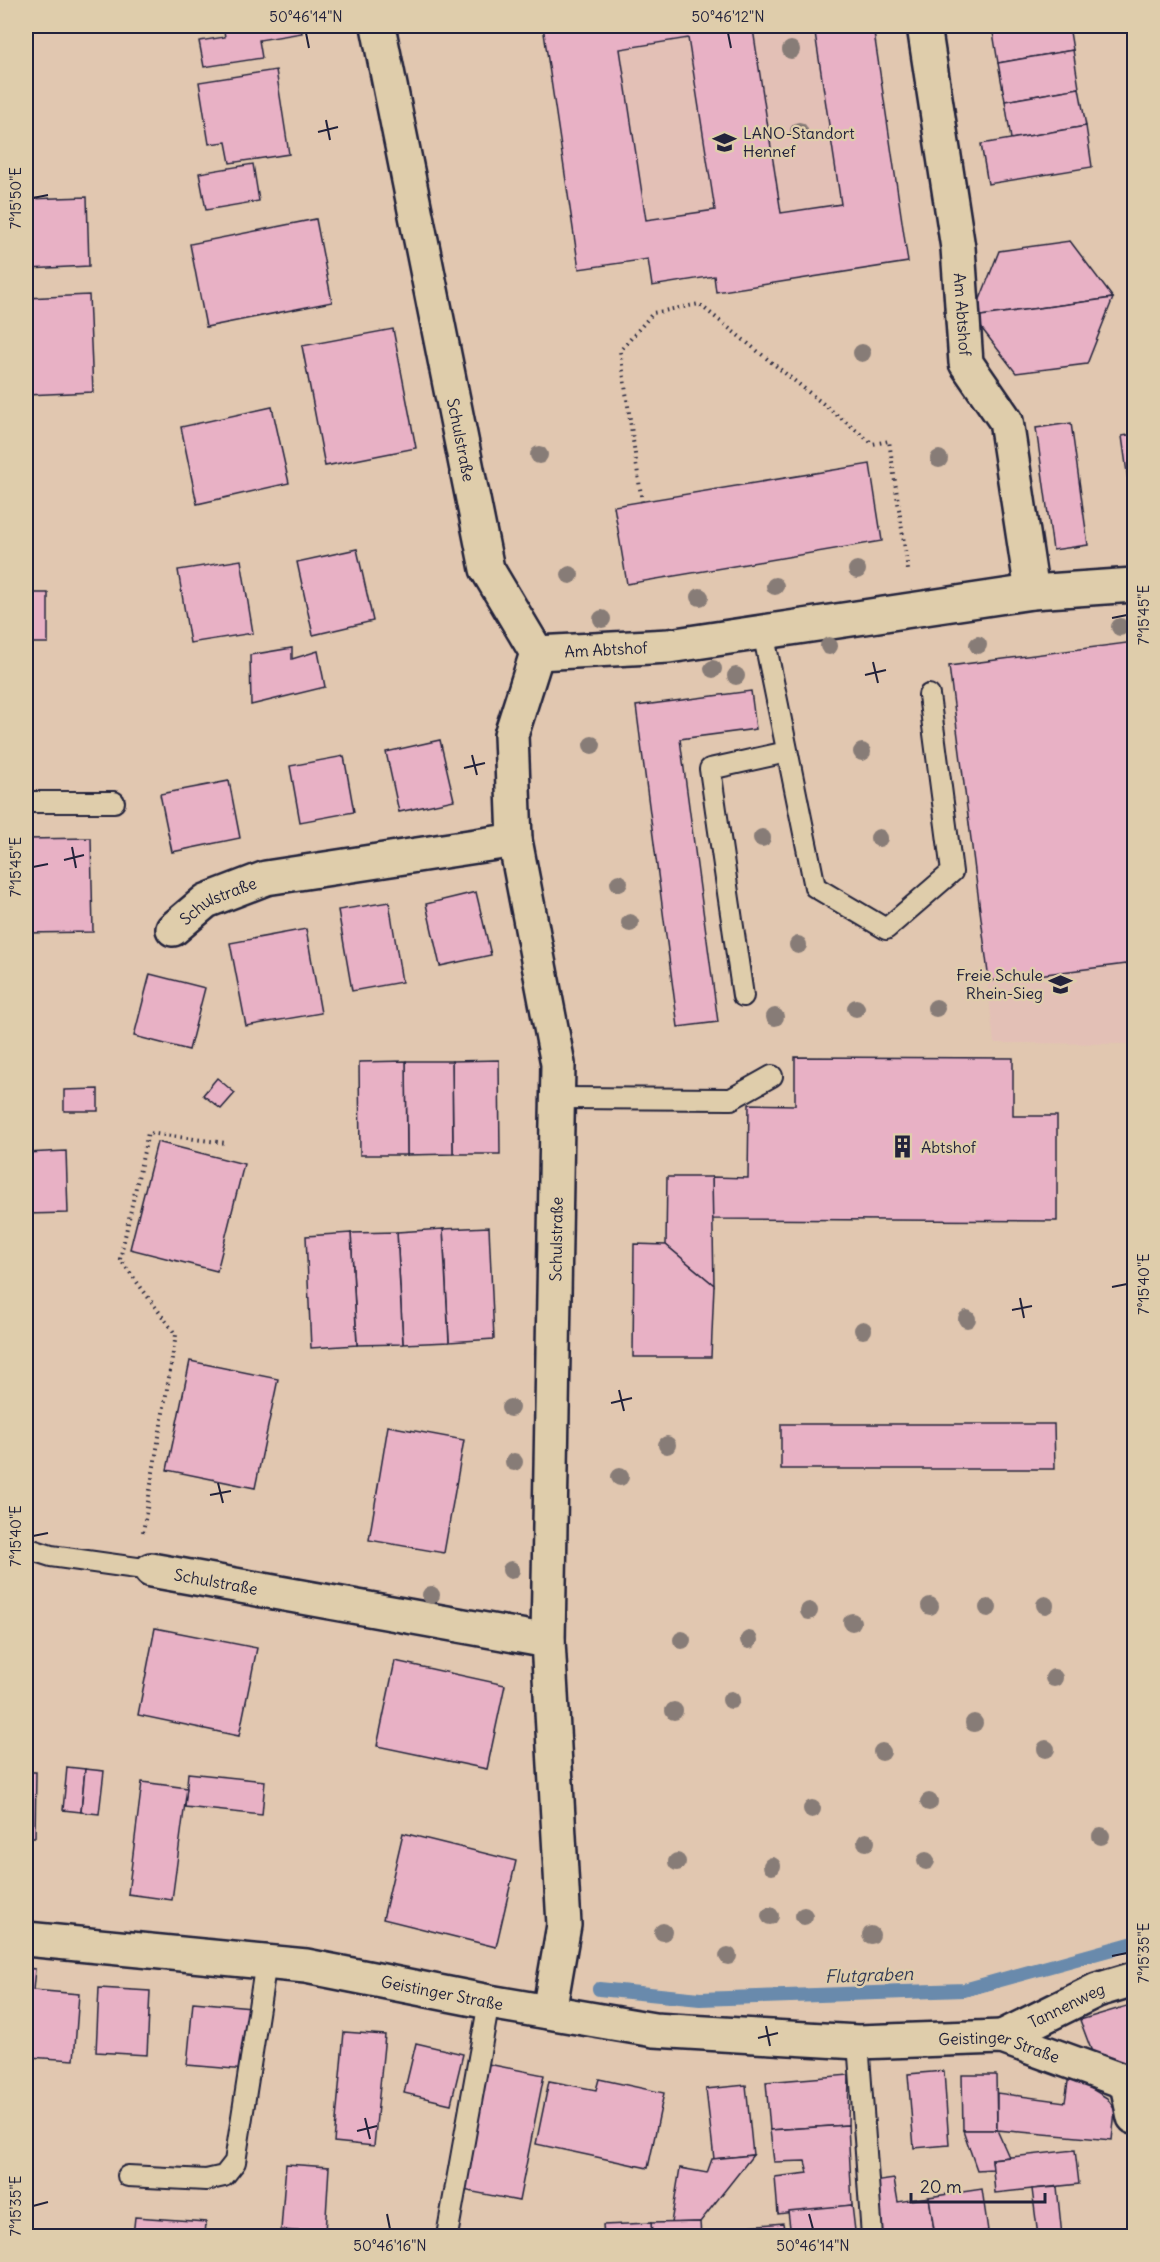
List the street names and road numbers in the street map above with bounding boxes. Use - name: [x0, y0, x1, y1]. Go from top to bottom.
- street label: Am Abtshof: [950, 272, 976, 357]
- street label: Schulstraße: [443, 396, 479, 483]
- street label: Am Abtshof: [564, 637, 649, 662]
- street label: Schulstraße: [175, 873, 259, 929]
- street label: Schulstraße: [545, 1197, 567, 1281]
- street label: Schulstraße: [173, 1564, 259, 1599]
- street label: Geistinger Straße: [379, 1971, 505, 2014]
- street label: Tannenweg: [1025, 1978, 1107, 2032]
- street label: Geistinger Straße: [938, 2027, 1062, 2067]

